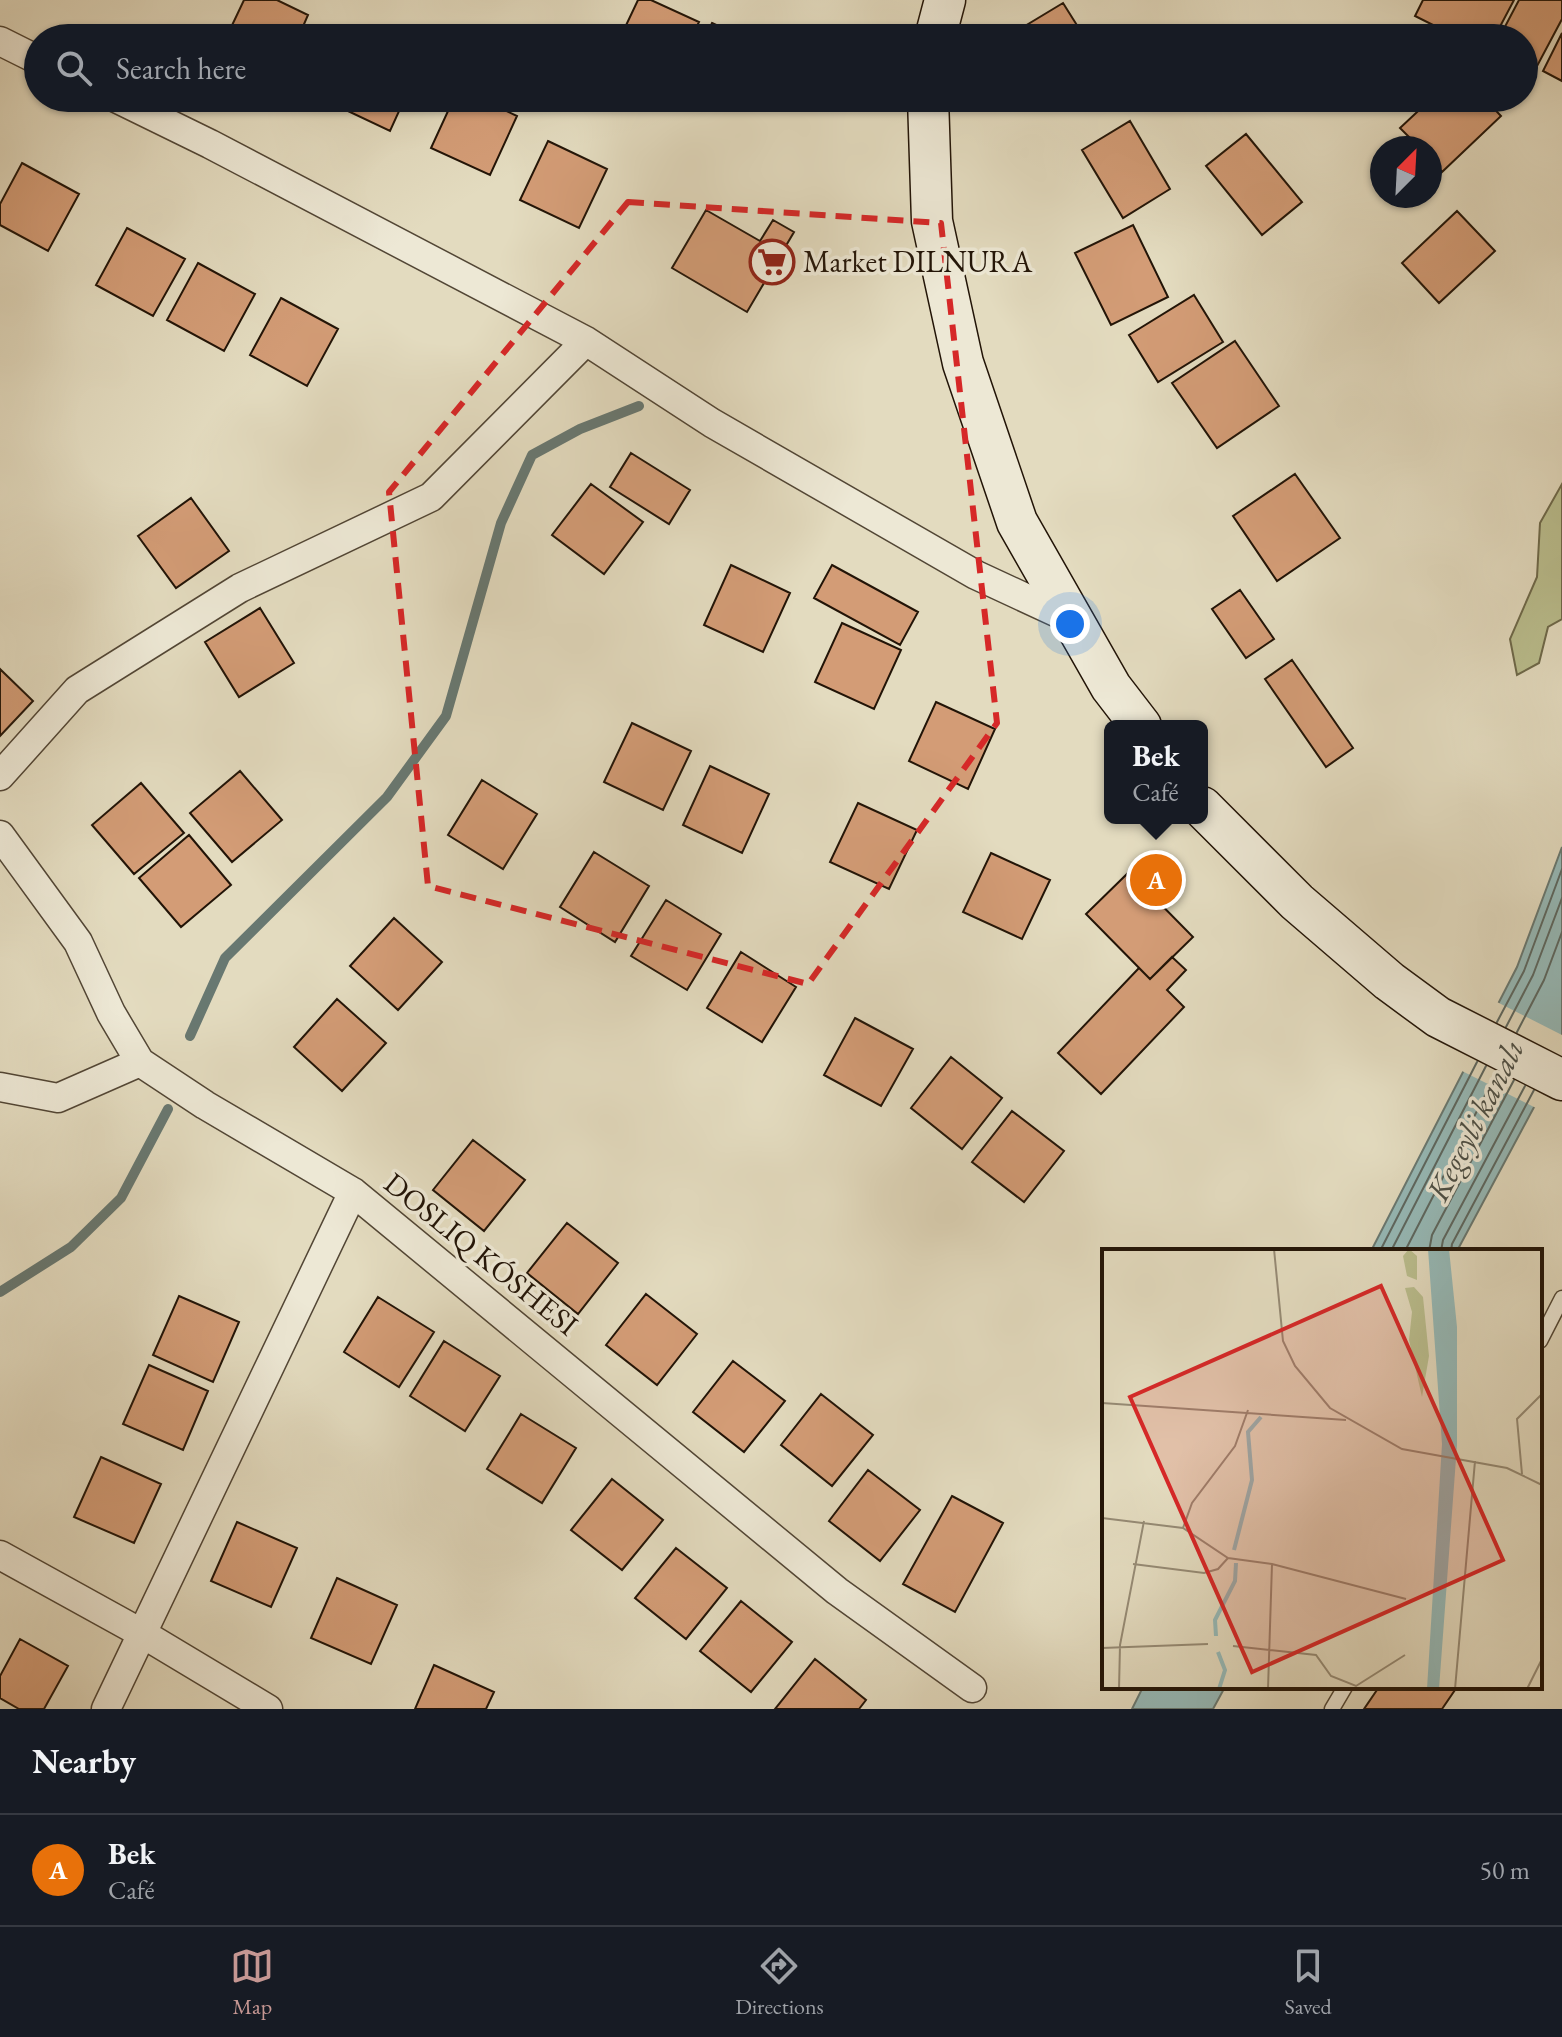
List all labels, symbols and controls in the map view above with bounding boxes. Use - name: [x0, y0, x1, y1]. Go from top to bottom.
- search box: [24, 24, 1538, 112]
- icon: search: [52, 46, 96, 90]
- text: Search here: [116, 49, 246, 88]
- north arrow: [1370, 136, 1442, 208]
- supermarket icon: Market DILNURA: [748, 238, 796, 286]
- place label: Market DILNURA: [803, 242, 1032, 281]
- your location: [1050, 604, 1090, 644]
- popup: [1104, 720, 1208, 824]
- text: Bek: [1132, 736, 1180, 775]
- text: Café: [1132, 775, 1179, 809]
- pin: A: [1130, 850, 1182, 910]
- water label: Kegeyli kanalı: [1416, 1032, 1534, 1209]
- street label: DOSLIQ KÓSHESI: [376, 1163, 586, 1344]
- inset map: [1102, 1249, 1542, 1689]
- text: Nearby: [32, 1739, 136, 1783]
- text: Bek: [108, 1834, 156, 1873]
- text: A: [49, 1853, 67, 1887]
- text: 50 m: [1480, 1853, 1530, 1887]
- text: Café: [108, 1873, 155, 1907]
- tab: Map: [230, 1944, 274, 2021]
- tab: Directions: [735, 1944, 824, 2021]
- tab: Saved: [1284, 1944, 1332, 2021]

